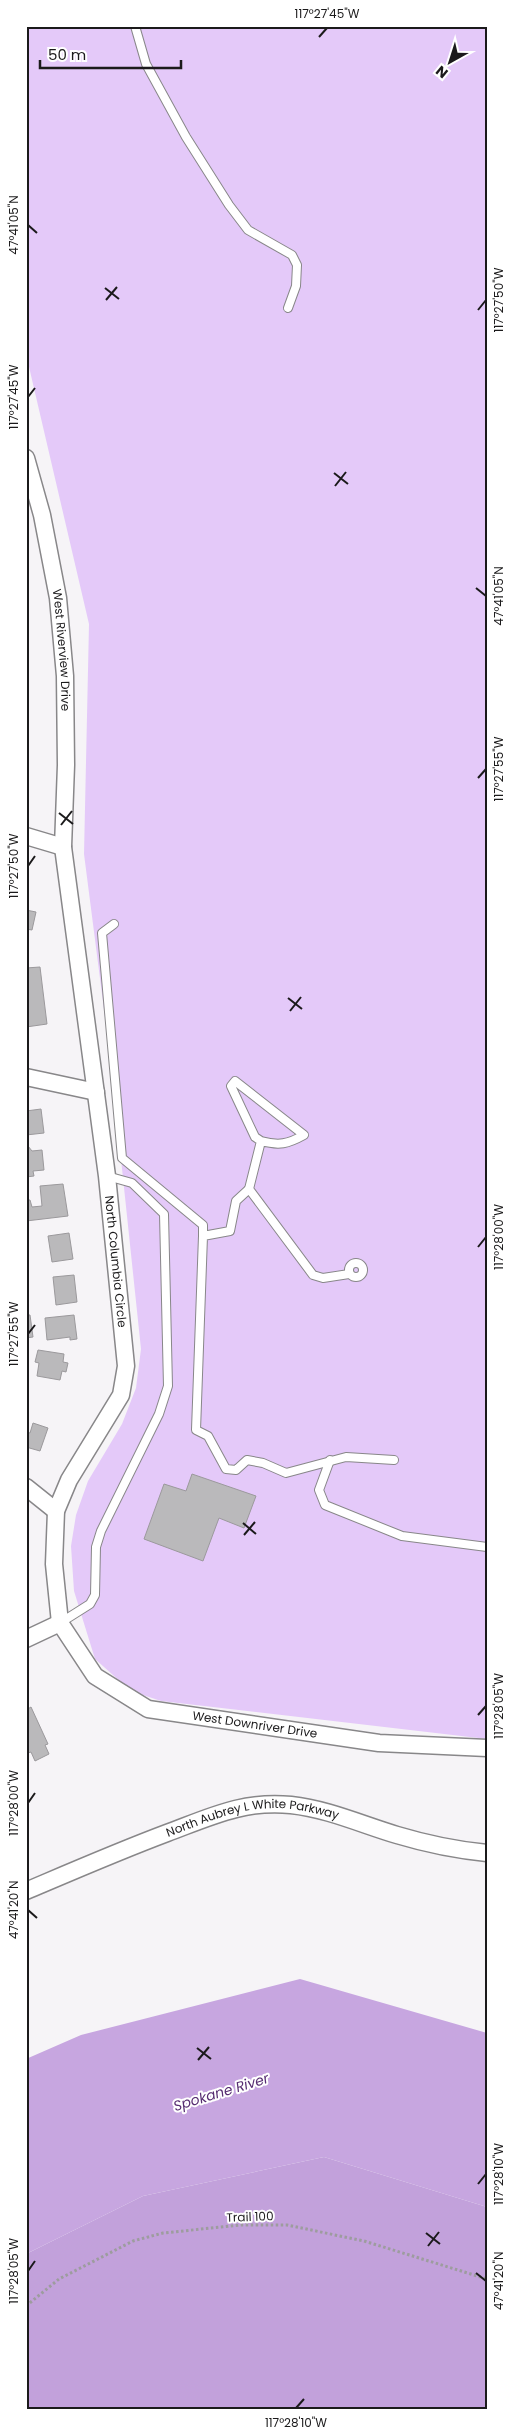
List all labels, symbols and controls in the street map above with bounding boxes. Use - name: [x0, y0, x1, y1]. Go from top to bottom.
- text: 117°27'45"W: [295, 5, 360, 22]
- scale bar: [40, 38, 181, 70]
- north arrow: [426, 38, 476, 88]
- text: 50 m: [48, 44, 86, 65]
- text: N: [431, 61, 452, 83]
- text: 47°41'05"N: [5, 195, 22, 255]
- text: 117°27'50"W: [490, 267, 507, 332]
- text: 117°27'45"W: [5, 364, 22, 429]
- text: 47°41'05"N: [490, 566, 507, 626]
- street label: West Riverview Drive: [48, 588, 74, 711]
- text: 117°27'55"W: [490, 736, 507, 801]
- text: 117°27'50"W: [5, 833, 22, 898]
- street label: North Columbia Circle: [101, 1195, 131, 1328]
- text: 117°28'00"W: [490, 1204, 507, 1270]
- text: 117°27'55"W: [5, 1301, 22, 1366]
- text: 117°28'05"W: [490, 1673, 507, 1739]
- street label: West Downriver Drive: [191, 1707, 319, 1742]
- text: 117°28'00"W: [5, 1770, 22, 1836]
- street label: North Aubrey L White Parkway: [163, 1795, 342, 1841]
- text: 47°41'20"N: [5, 1881, 22, 1939]
- water label: Spokane River: [171, 2068, 272, 2116]
- text: 117°28'10"W: [490, 2143, 507, 2205]
- street label: Trail 100: [226, 2207, 274, 2226]
- text: 117°28'05"W: [5, 2238, 22, 2304]
- text: 47°41'20"N: [490, 2252, 507, 2310]
- text: 117°28'10"W: [265, 2414, 327, 2431]

